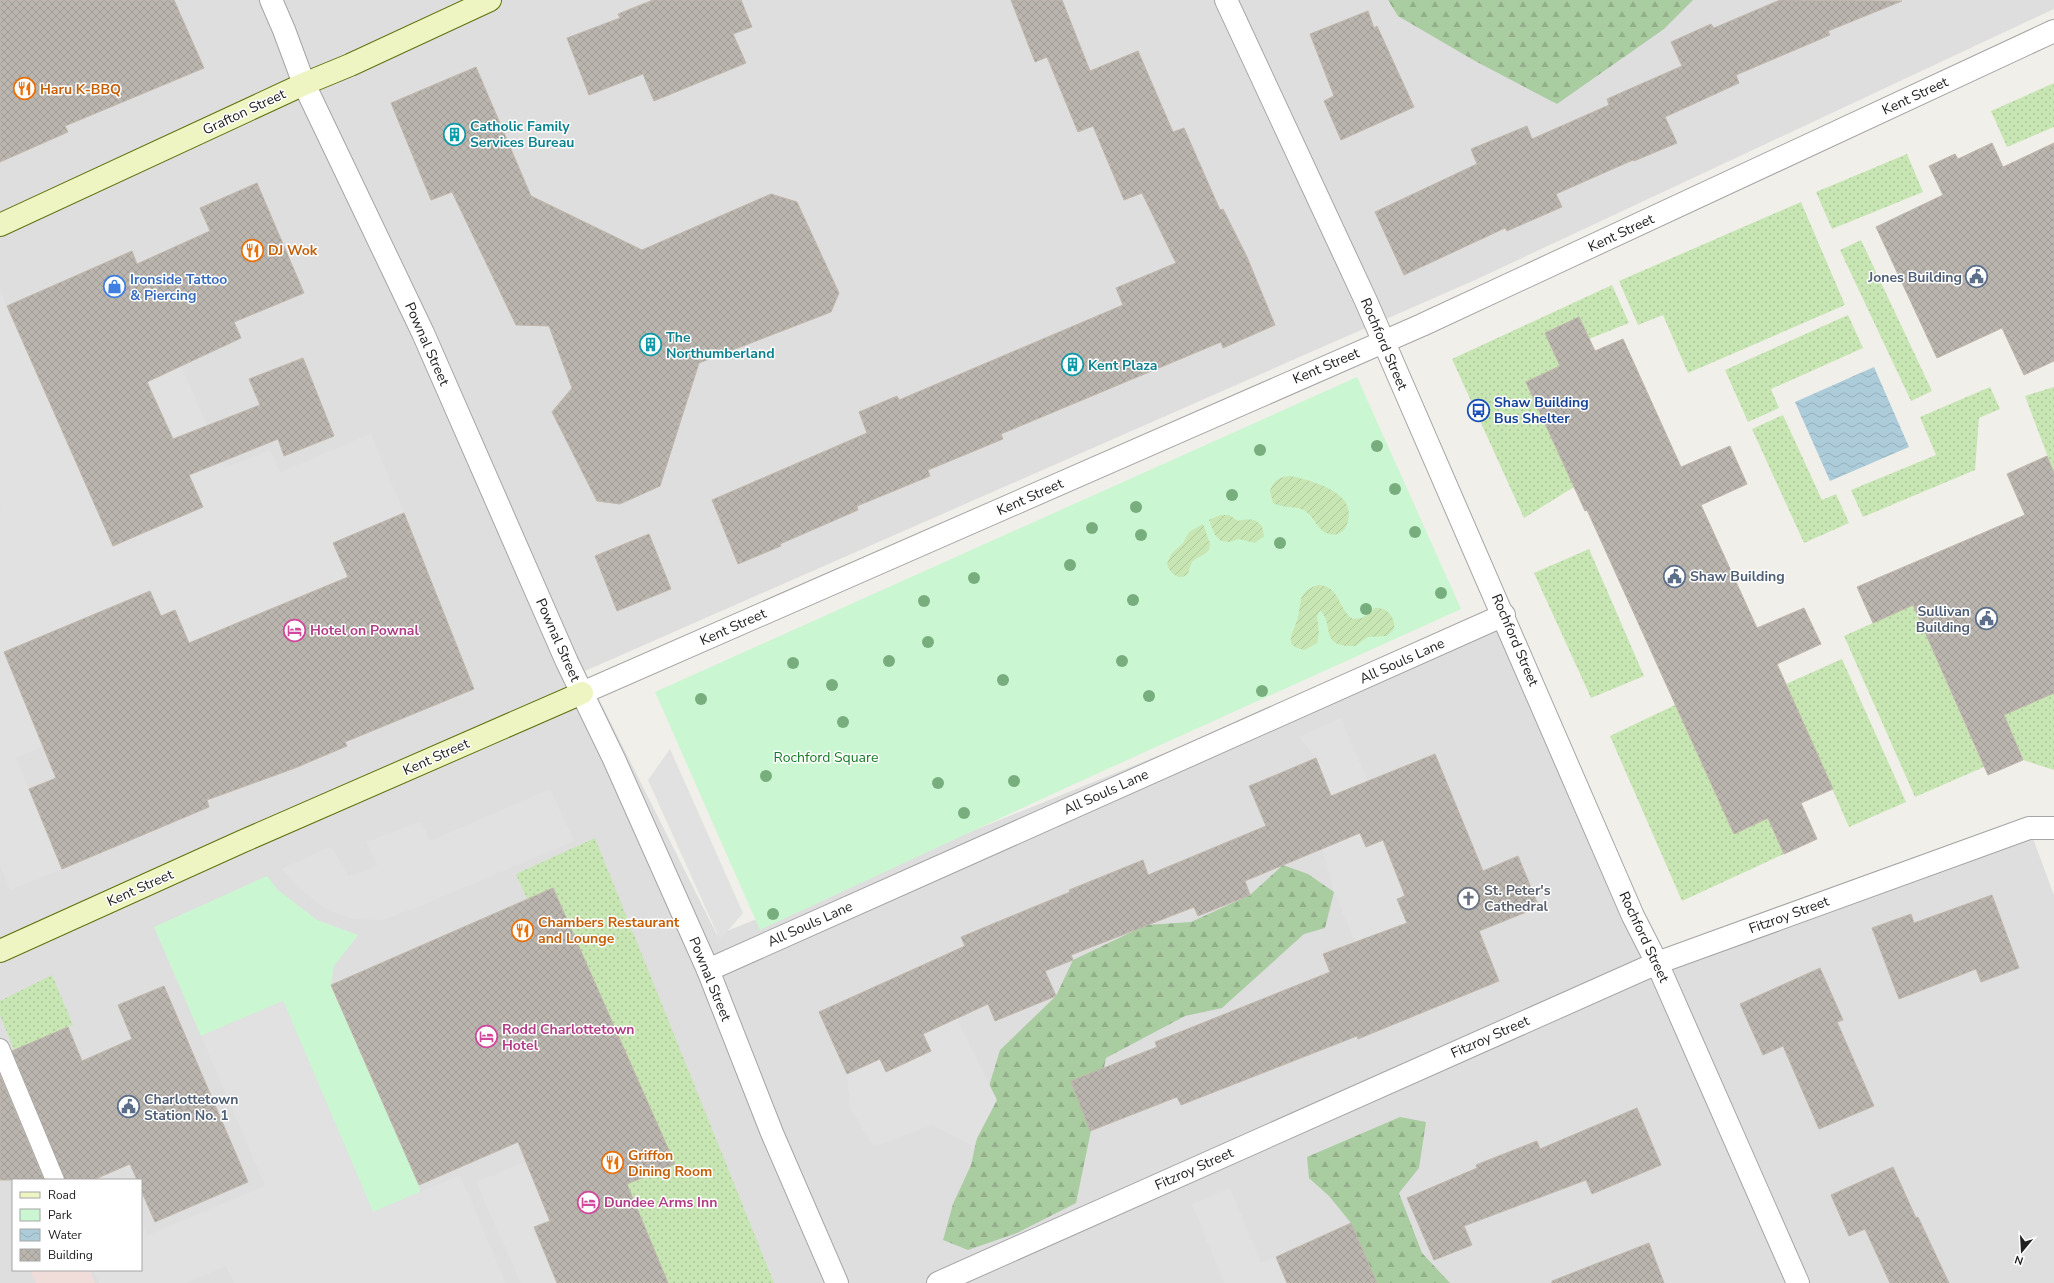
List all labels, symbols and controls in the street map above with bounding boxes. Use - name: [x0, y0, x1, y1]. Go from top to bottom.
- street label: Kent Street: [1879, 72, 1951, 120]
- restaurant icon: Haru K-BBQ: [12, 76, 38, 102]
- place label: Haru K-BBQ: [40, 80, 121, 99]
- street label: Grafton Street: [200, 84, 289, 139]
- place label: Catholic Family Services Bureau: [470, 117, 574, 152]
- building icon: Catholic Family Services Bureau: [441, 121, 467, 147]
- street label: Kent Street: [1585, 209, 1657, 257]
- restaurant icon: DJ Wok: [239, 237, 265, 263]
- place label: DJ Wok: [268, 241, 318, 260]
- public building icon: Jones Building: [1964, 264, 1990, 290]
- place label: Jones Building: [1867, 268, 1962, 287]
- place label: Ironside Tattoo & Piercing: [130, 270, 227, 305]
- shop icon: Ironside Tattoo & Piercing: [102, 274, 128, 300]
- street label: Rochford Street: [1356, 295, 1412, 393]
- street label: Pownal Street: [400, 299, 454, 389]
- place label: The Northumberland: [666, 328, 775, 363]
- building icon: The Northumberland: [638, 332, 664, 358]
- street label: Kent Street: [1290, 343, 1362, 389]
- building icon: Kent Plaza: [1060, 352, 1086, 378]
- place label: Kent Plaza: [1088, 356, 1158, 375]
- place label: Shaw Building Bus Shelter: [1494, 393, 1589, 428]
- bus stop icon: Shaw Building Bus Shelter: [1465, 397, 1491, 423]
- street label: Kent Street: [994, 474, 1066, 520]
- public building icon: Shaw Building: [1662, 563, 1688, 589]
- place label: Shaw Building: [1690, 567, 1785, 586]
- street label: Rochford Street: [1487, 591, 1543, 689]
- street label: Pownal Street: [531, 595, 585, 685]
- place label: Sullivan Building: [1916, 602, 1970, 637]
- street label: Kent Street: [697, 604, 769, 650]
- public building icon: Sullivan Building: [1973, 606, 1999, 632]
- hotel icon: Hotel on Pownal: [281, 617, 307, 643]
- place label: Hotel on Pownal: [310, 621, 419, 640]
- street label: All Souls Lane: [1356, 634, 1448, 688]
- street label: Kent Street: [400, 734, 472, 780]
- park label: Rochford Square: [774, 748, 878, 767]
- street label: All Souls Lane: [1060, 765, 1152, 819]
- street label: Kent Street: [104, 865, 176, 911]
- place label: St. Peter's Cathedral: [1484, 881, 1551, 916]
- church icon: St. Peter's Cathedral: [1455, 885, 1481, 911]
- street label: Rochford Street: [1615, 888, 1673, 986]
- street label: Fitzroy Street: [1746, 892, 1832, 938]
- street label: All Souls Lane: [764, 897, 856, 951]
- place label: Chambers Restaurant and Lounge: [538, 913, 680, 948]
- restaurant icon: Chambers Restaurant and Lounge: [510, 917, 536, 943]
- street label: Pownal Street: [684, 934, 736, 1024]
- street label: Fitzroy Street: [1448, 1011, 1532, 1063]
- place label: Rodd Charlottetown Hotel: [502, 1020, 635, 1055]
- hotel icon: Rodd Charlottetown Hotel: [473, 1024, 499, 1050]
- place label: Charlottetown Station No. 1: [144, 1090, 238, 1125]
- public building icon: Charlottetown Station No. 1: [115, 1094, 141, 1120]
- street label: Fitzroy Street: [1152, 1143, 1236, 1195]
- place label: Griffon Dining Room: [628, 1146, 712, 1181]
- restaurant icon: Griffon Dining Room: [599, 1150, 625, 1176]
- legend: [12, 1179, 142, 1271]
- text: Road: [48, 1187, 76, 1203]
- hotel icon: Dundee Arms Inn: [575, 1189, 601, 1215]
- place label: Dundee Arms Inn: [604, 1193, 717, 1212]
- text: Park: [48, 1207, 73, 1223]
- text: Water: [48, 1227, 82, 1243]
- north arrow: [2002, 1231, 2042, 1271]
- text: Building: [48, 1247, 93, 1263]
- text: N: [2013, 1252, 2025, 1268]

